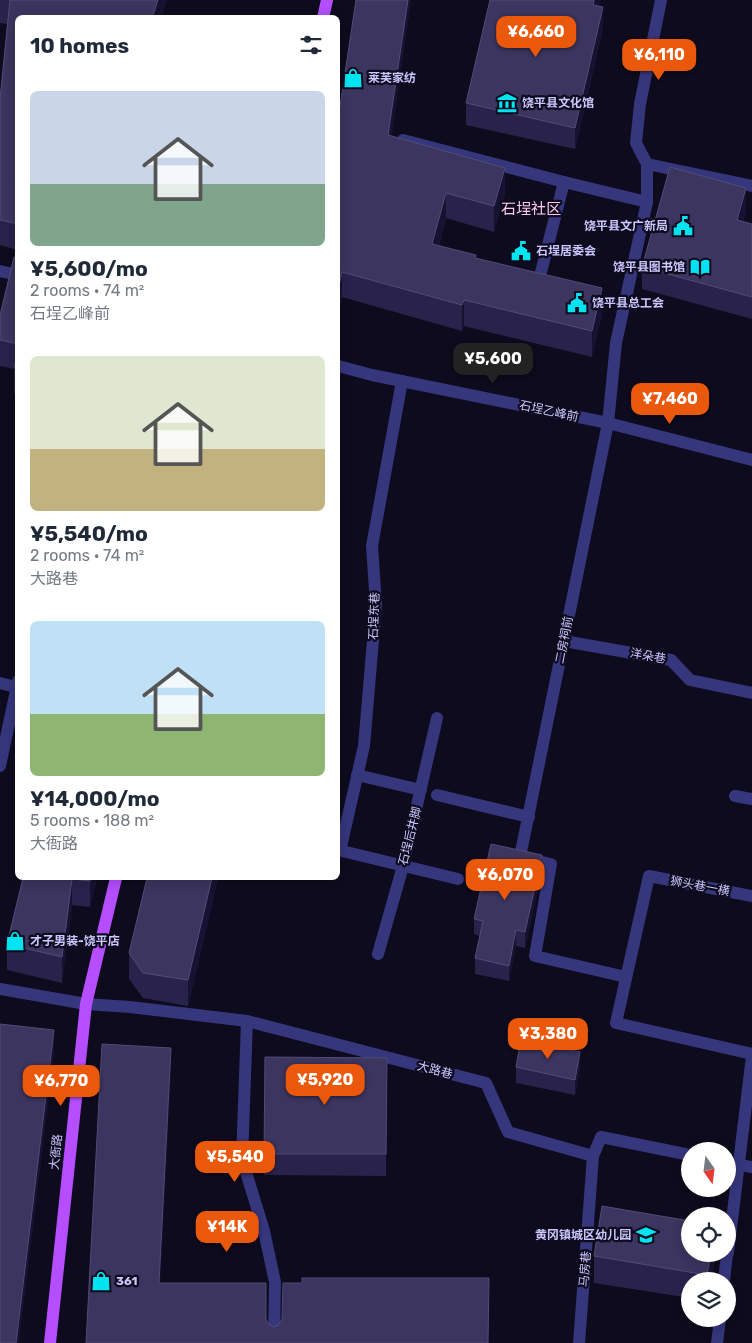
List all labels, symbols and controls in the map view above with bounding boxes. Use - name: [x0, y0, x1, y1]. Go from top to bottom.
- pin: ¥6,660: [495, 15, 577, 58]
- text: ¥6,660: [507, 22, 565, 41]
- icon: filters: [297, 31, 325, 59]
- text: 10 homes: [30, 33, 129, 58]
- pin: ¥6,110: [618, 38, 700, 81]
- text: ¥6,110: [633, 45, 685, 64]
- shop icon: 莱芙家纺: [342, 67, 364, 89]
- place label: 莱芙家纺: [368, 71, 416, 85]
- museum icon: 饶平县文化馆: [496, 92, 518, 114]
- place label: 饶平县文化馆: [522, 96, 594, 110]
- icon: home: [133, 124, 223, 214]
- district label: 石埕社区: [501, 200, 561, 218]
- public building icon: 饶平县文广新局: [672, 215, 694, 237]
- place label: 饶平县文广新局: [584, 219, 668, 233]
- public building icon: 石埕居委会: [510, 240, 532, 262]
- place label: 石埕居委会: [536, 244, 596, 258]
- text: ¥5,600/mo: [30, 256, 148, 281]
- library icon: 饶平县图书馆: [689, 256, 711, 278]
- place label: 饶平县图书馆: [613, 260, 685, 274]
- text: 2 rooms · 74 m²: [30, 281, 144, 300]
- public building icon: 饶平县总工会: [566, 292, 588, 314]
- place label: 饶平县总工会: [592, 296, 664, 310]
- text: 石埕乙峰前: [30, 304, 110, 323]
- pin: ¥5,600: [452, 342, 534, 385]
- text: ¥5,600: [464, 349, 522, 368]
- pin: ¥7,460: [629, 382, 711, 425]
- icon: home: [133, 389, 223, 479]
- text: ¥7,460: [642, 389, 698, 408]
- street label: 石埕乙峰前: [518, 398, 580, 424]
- text: ¥5,540/mo: [30, 521, 148, 546]
- text: 2 rooms · 74 m²: [30, 546, 144, 565]
- text: 大路巷: [30, 569, 78, 588]
- street label: 石埕东巷: [366, 592, 382, 640]
- street label: 二房祠前: [553, 615, 575, 665]
- street label: 洋朵巷: [629, 646, 667, 666]
- icon: home: [133, 654, 223, 744]
- text: ¥14,000/mo: [30, 786, 160, 811]
- street label: 石埕后井脚: [396, 805, 424, 867]
- text: 5 rooms · 188 m²: [30, 811, 154, 830]
- text: 大衙路: [30, 834, 78, 853]
- pin: ¥6,070: [464, 858, 546, 901]
- text: ¥6,070: [477, 865, 533, 884]
- street label: 狮头巷一横: [669, 873, 731, 899]
- shop icon: 才子男装-饶平店: [4, 930, 26, 952]
- place label: 才子男装-饶平店: [30, 934, 120, 948]
- pin: ¥3,380: [507, 1018, 589, 1060]
- text: ¥3,380: [519, 1024, 577, 1043]
- street label: 大路巷: [416, 1059, 454, 1081]
- pin: ¥6,770: [20, 1064, 102, 1107]
- pin: ¥5,920: [284, 1064, 366, 1106]
- text: ¥5,920: [297, 1070, 353, 1089]
- text: ¥6,770: [34, 1071, 88, 1090]
- street label: 大衙路: [47, 1133, 65, 1171]
- pin: ¥5,540: [194, 1140, 276, 1183]
- north arrow: [681, 1142, 736, 1198]
- map controls: [681, 1142, 736, 1327]
- text: ¥5,540: [206, 1147, 264, 1166]
- button: locate: [681, 1207, 736, 1262]
- pin: ¥14K: [197, 1210, 257, 1253]
- text: ¥14K: [207, 1217, 247, 1236]
- school or university icon: 黄冈镇城区幼儿园: [635, 1224, 657, 1246]
- place label: 黄冈镇城区幼儿园: [535, 1228, 631, 1242]
- street label: 马房巷: [577, 1251, 593, 1287]
- shop icon: 361: [90, 1270, 112, 1292]
- button: layers: [681, 1272, 736, 1327]
- place label: 361: [116, 1274, 137, 1288]

